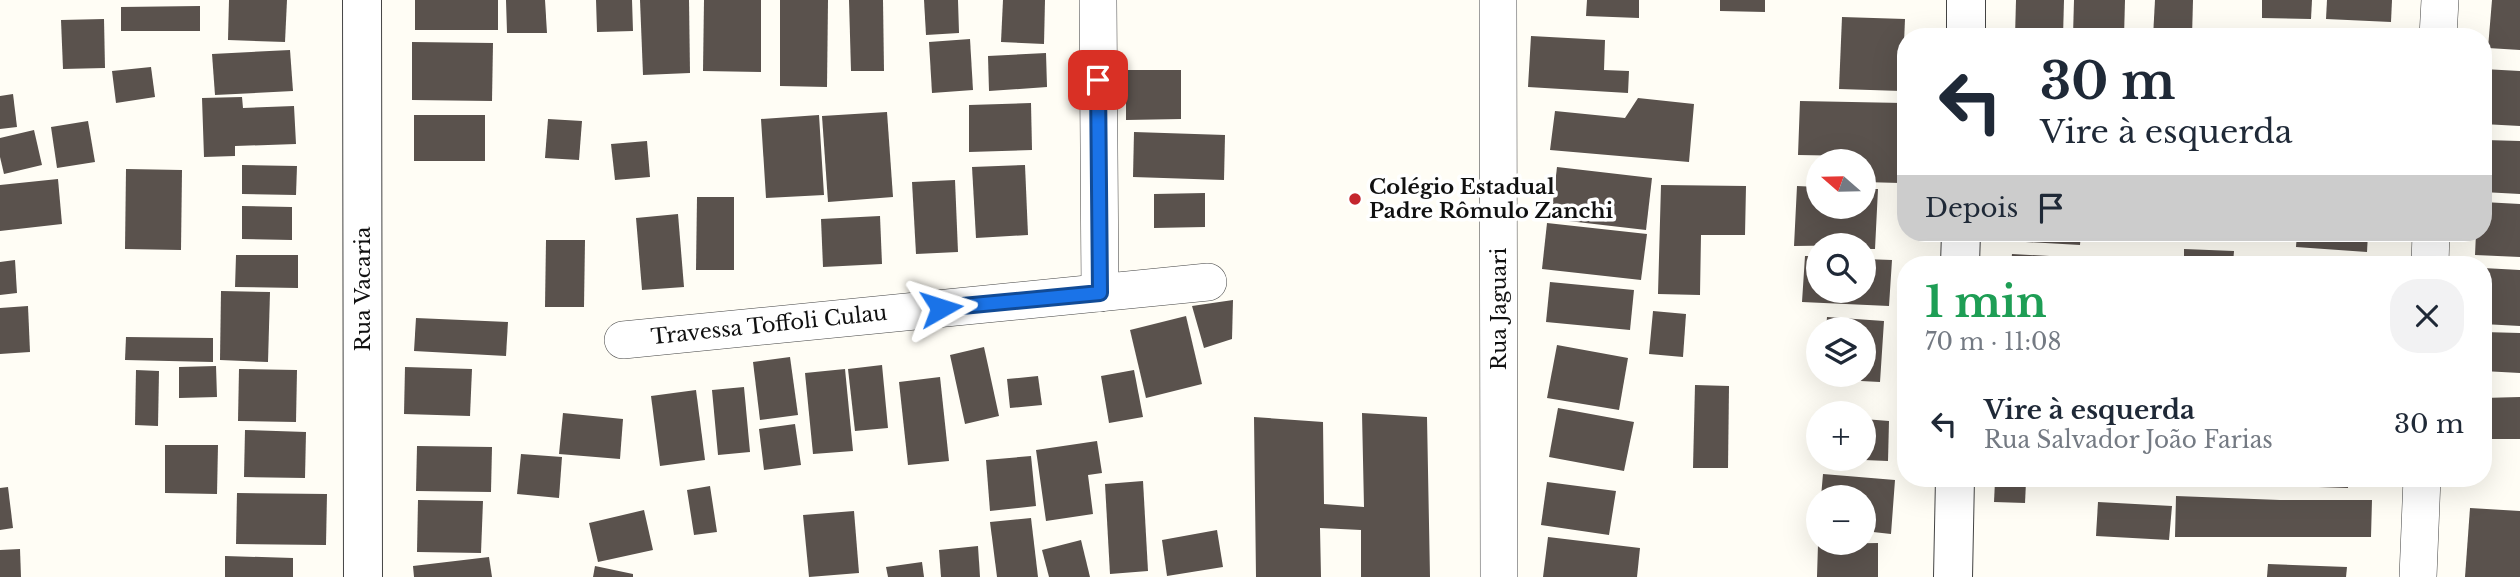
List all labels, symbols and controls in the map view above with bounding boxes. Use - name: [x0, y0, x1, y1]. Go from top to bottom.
- pin: [1068, 50, 1128, 110]
- text: 30 m: [2040, 51, 2175, 112]
- icon: left: [1925, 56, 2016, 147]
- icon: arrive: [1079, 61, 1117, 99]
- text: Vire à esquerda: [2040, 112, 2293, 152]
- north arrow: [1806, 149, 1876, 219]
- map controls: [1806, 149, 1876, 555]
- place label: Colégio Estadual Padre Rômulo Zanchi: [1369, 174, 1613, 224]
- icon: arrive: [2032, 189, 2070, 227]
- marker: Colégio Estadual Padre Rômulo Zanchi: [1347, 191, 1363, 207]
- text: Depois: [1925, 192, 2018, 224]
- street label: Rua Vacaria: [350, 226, 376, 352]
- button: search: [1806, 233, 1876, 303]
- street label: Rua Jaguari: [1486, 248, 1512, 370]
- position arrow: [904, 271, 978, 345]
- text: 1 min: [1925, 276, 2047, 328]
- button: close: [2390, 279, 2464, 353]
- street label: Travessa Toffoli Culau: [650, 300, 888, 350]
- button: layers: [1806, 317, 1876, 387]
- text: 70 m · 11:08: [1925, 328, 2061, 356]
- text: Vire à esquerda: [1984, 394, 2195, 426]
- button: +: [1806, 401, 1876, 471]
- icon: left: [1925, 405, 1963, 443]
- text: 30 m: [2394, 408, 2464, 440]
- text: Rua Salvador João Farias: [1984, 426, 2273, 454]
- button: −: [1806, 485, 1876, 555]

